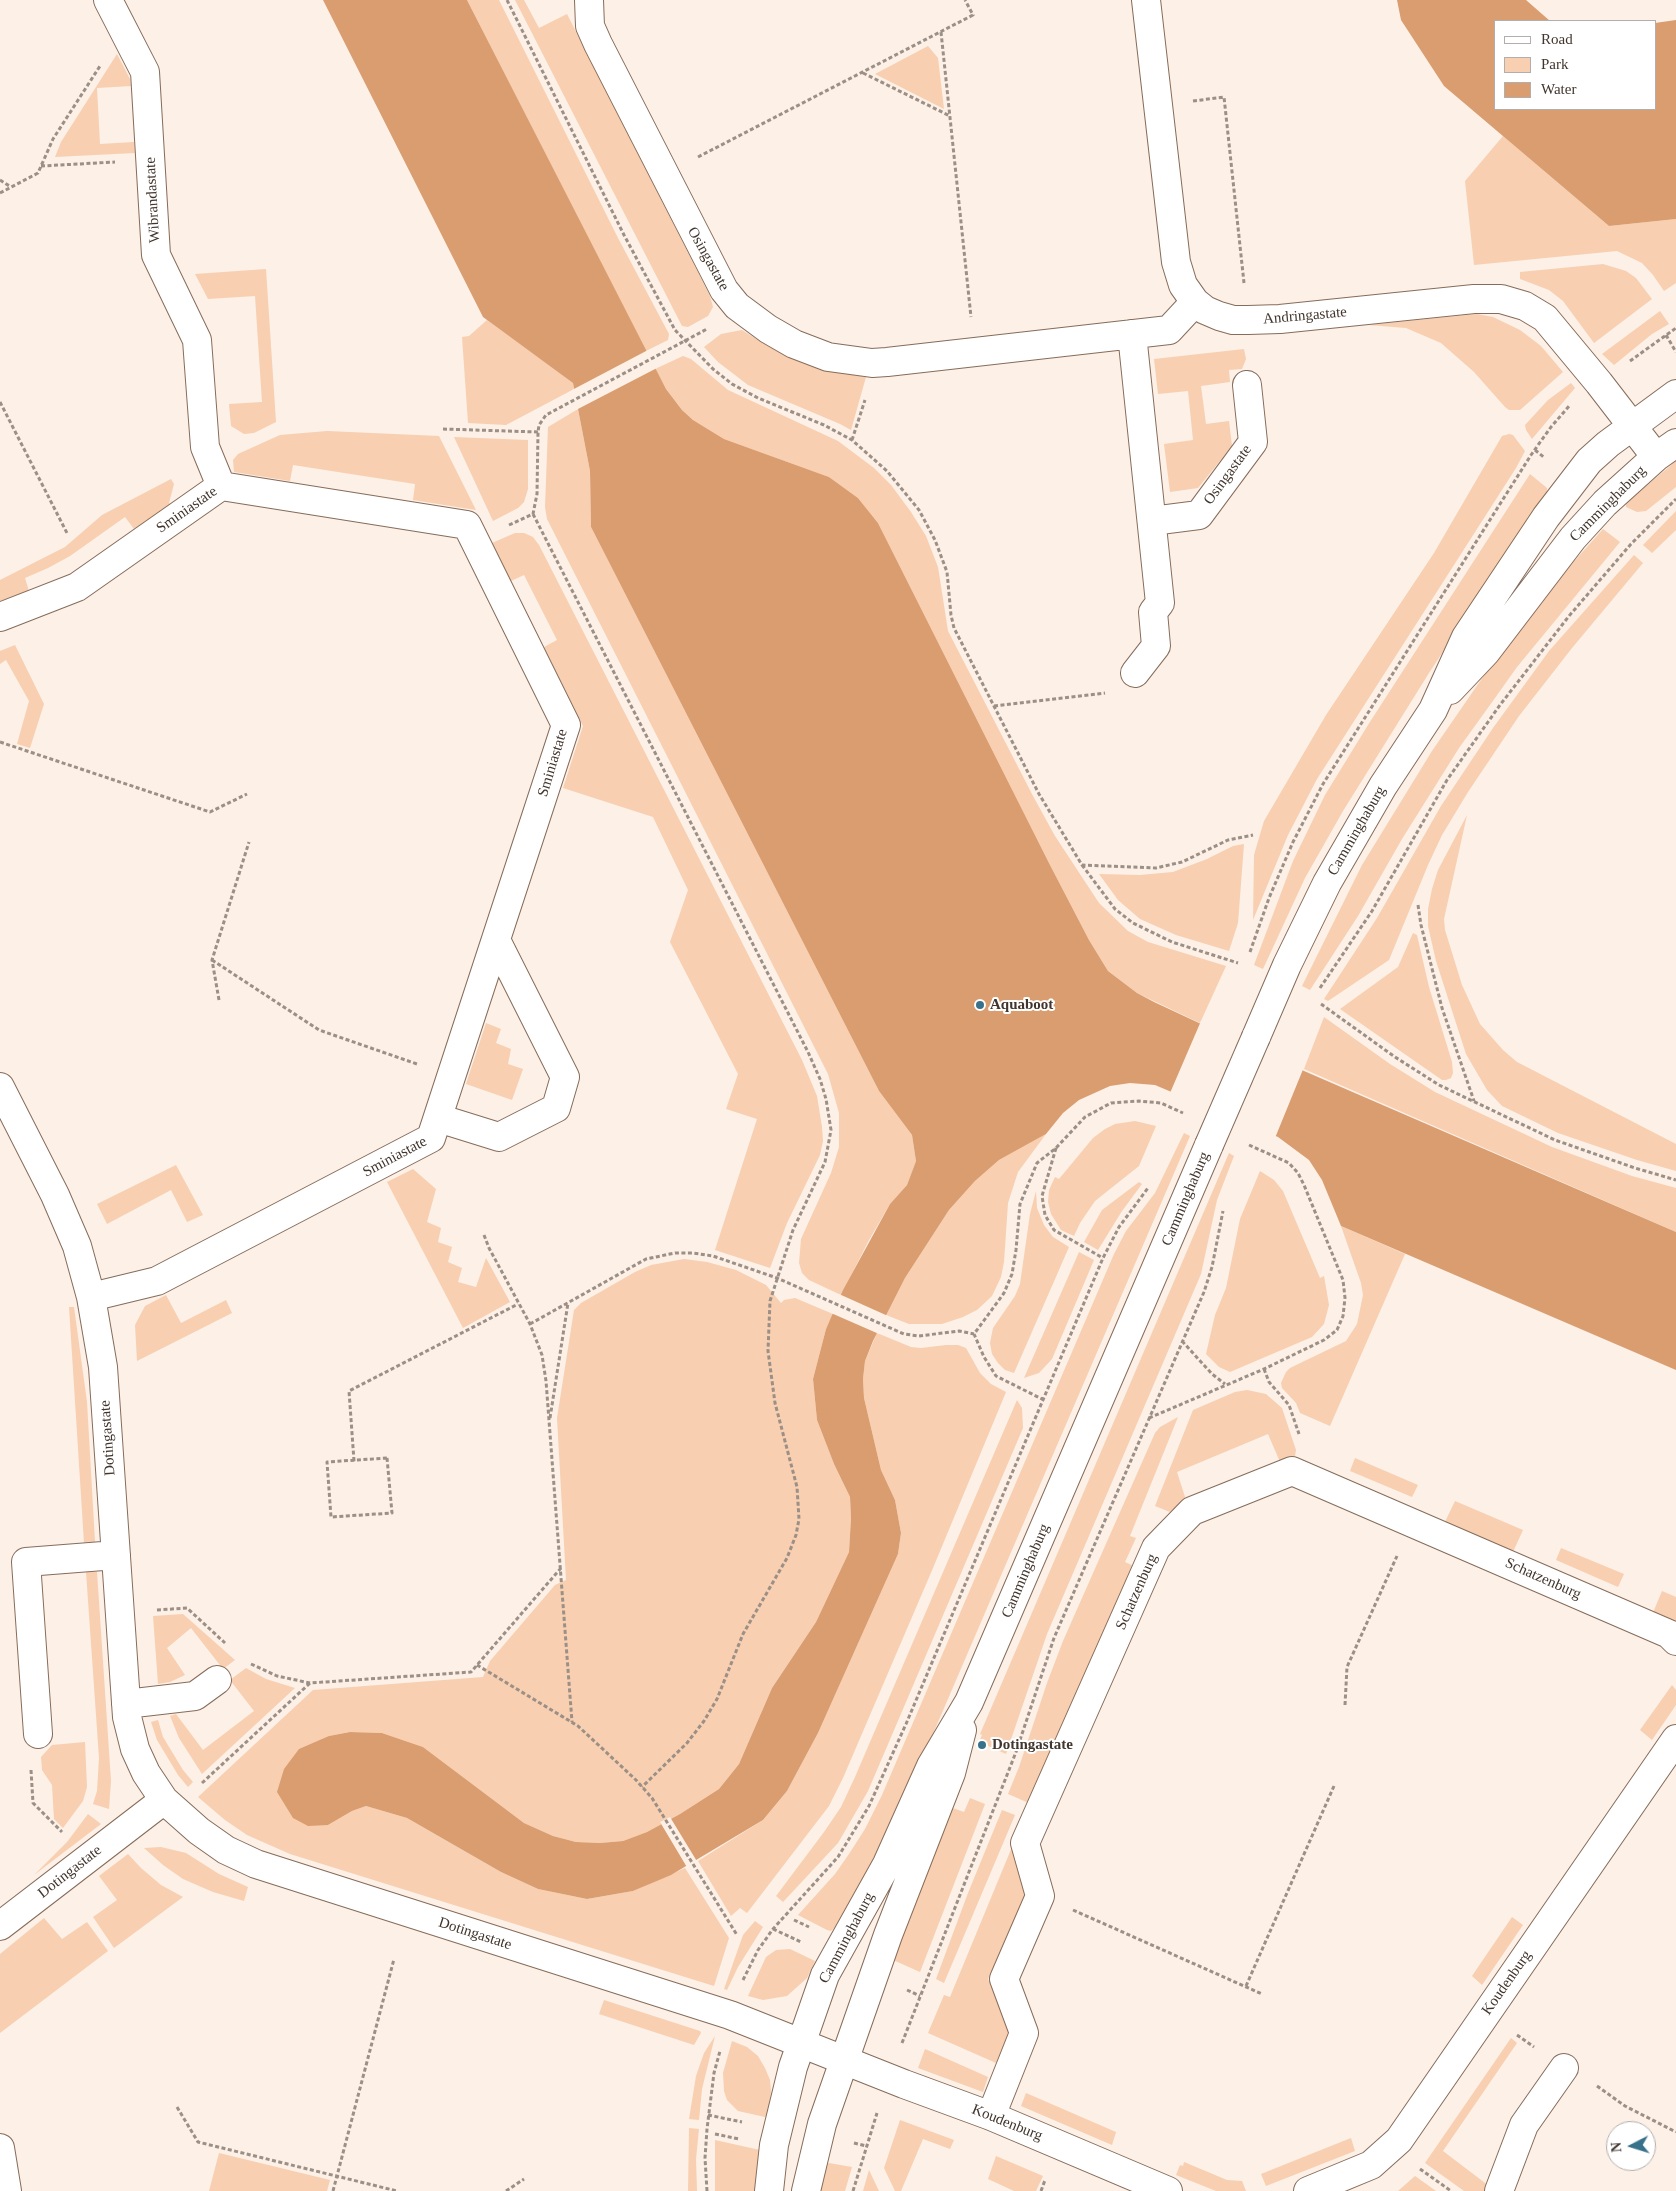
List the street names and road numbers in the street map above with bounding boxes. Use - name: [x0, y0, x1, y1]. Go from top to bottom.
- street label: Wibrandastate: [142, 157, 164, 243]
- street label: Osingastate: [683, 224, 733, 294]
- street label: Andringastate: [1262, 303, 1348, 329]
- street label: Osingastate: [1200, 441, 1256, 509]
- street label: Camminghaburg: [1566, 462, 1650, 546]
- street label: Sminiastate: [153, 483, 221, 537]
- street label: Sminiastate: [534, 727, 572, 799]
- street label: Camminghaburg: [1324, 783, 1390, 879]
- street label: Sminiastate: [360, 1133, 430, 1181]
- street label: Camminghaburg: [1158, 1149, 1214, 1249]
- street label: Dotingastate: [96, 1400, 120, 1476]
- street label: Camminghaburg: [998, 1521, 1054, 1621]
- street label: Schatzenburg: [1112, 1551, 1162, 1633]
- street label: Schatzenburg: [1502, 1554, 1584, 1604]
- street label: Dotingastate: [35, 1842, 105, 1902]
- street label: Camminghaburg: [815, 1889, 879, 1987]
- street label: Dotingastate: [436, 1914, 514, 1954]
- street label: Koudenburg: [1478, 1947, 1536, 2019]
- street label: Koudenburg: [969, 2101, 1045, 2145]

